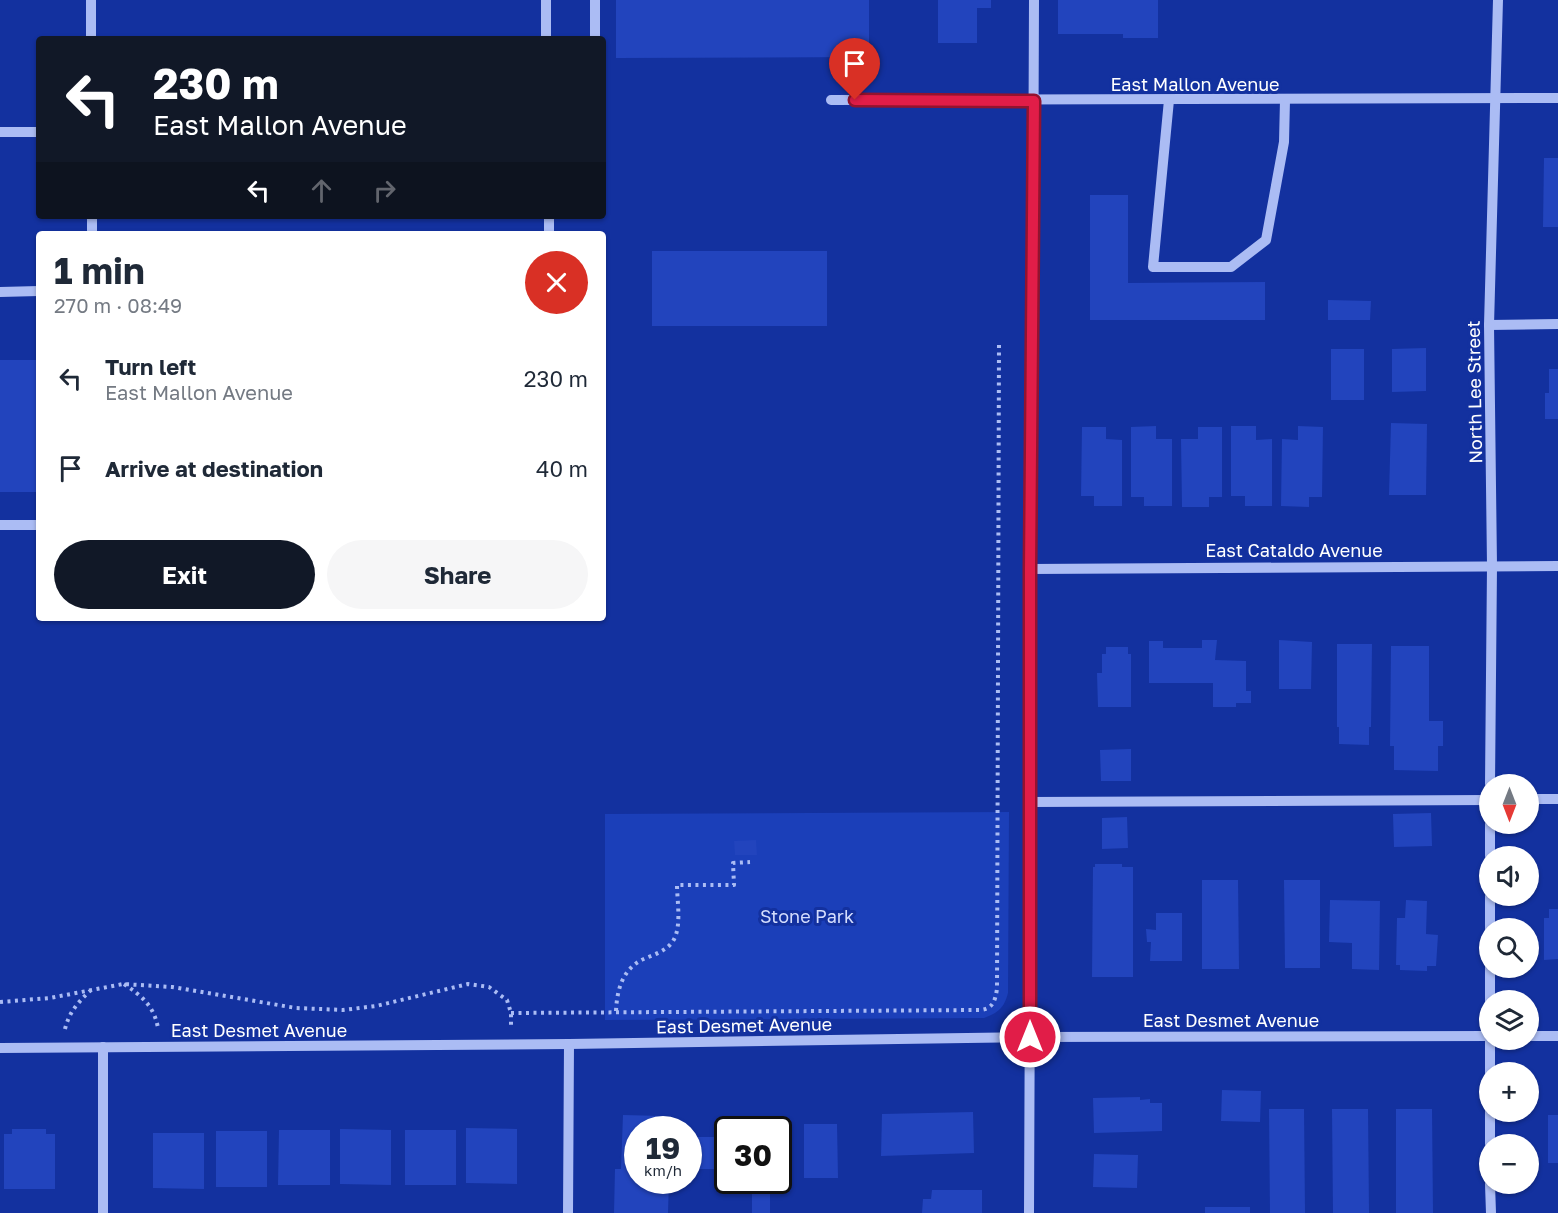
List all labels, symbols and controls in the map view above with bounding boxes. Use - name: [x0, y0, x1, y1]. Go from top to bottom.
- pin: [829, 38, 880, 100]
- icon: arrive: [838, 47, 871, 80]
- text: 230 m: [153, 58, 279, 108]
- icon: left: [54, 60, 132, 138]
- street label: East Mallon Avenue: [1110, 73, 1280, 95]
- text: East Mallon Avenue: [153, 109, 407, 141]
- icon: left: [242, 174, 275, 207]
- icon: ahead: [305, 174, 338, 207]
- icon: right: [368, 174, 401, 207]
- text: 1 min: [54, 249, 145, 292]
- button: close: [525, 251, 588, 314]
- text: 270 m · 08:49: [54, 293, 182, 317]
- street label: North Lee Street: [1462, 320, 1486, 464]
- text: Turn left: [105, 353, 196, 380]
- icon: left: [54, 362, 87, 395]
- text: 230 m: [524, 365, 588, 392]
- text: East Mallon Avenue: [105, 380, 293, 404]
- icon: arrive: [54, 452, 87, 485]
- text: Arrive at destination: [105, 455, 323, 482]
- text: 40 m: [536, 455, 588, 482]
- street label: East Cataldo Avenue: [1205, 539, 1383, 561]
- button: Exit: [54, 540, 315, 609]
- button: Share: [327, 540, 588, 609]
- north arrow: [1479, 774, 1539, 834]
- map controls: [1479, 774, 1539, 1194]
- button: sound: [1479, 846, 1539, 906]
- park label: Stone Park: [760, 905, 854, 927]
- button: search: [1479, 918, 1539, 978]
- button: layers: [1479, 990, 1539, 1050]
- position arrow: [998, 1005, 1062, 1069]
- street label: East Desmet Avenue: [1143, 1009, 1319, 1031]
- street label: East Desmet Avenue: [656, 1012, 832, 1038]
- street label: East Desmet Avenue: [171, 1019, 347, 1041]
- button: +: [1479, 1062, 1539, 1122]
- speed limit sign: 30: [714, 1116, 792, 1194]
- text: 19: [646, 1130, 680, 1166]
- button: −: [1479, 1134, 1539, 1194]
- text: km/h: [644, 1161, 682, 1179]

